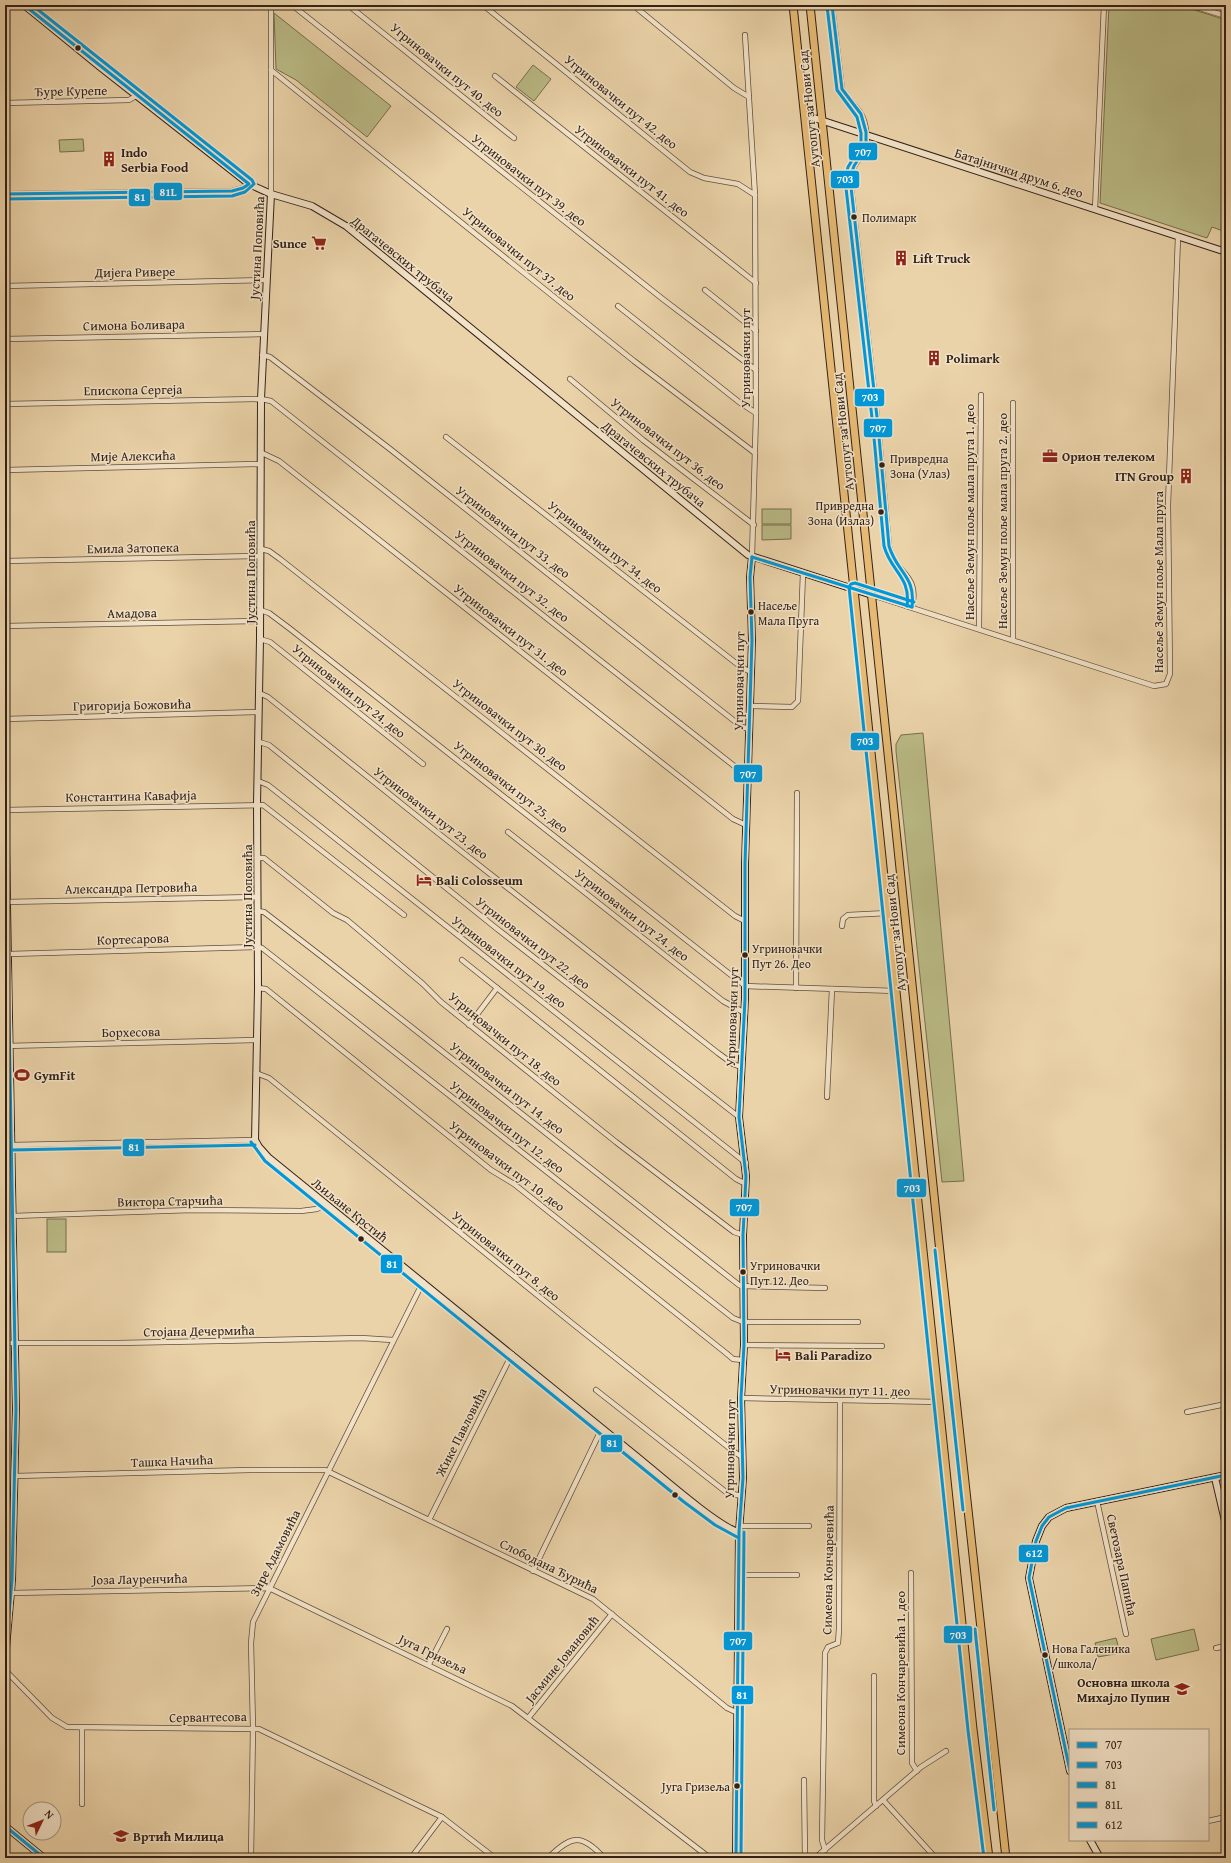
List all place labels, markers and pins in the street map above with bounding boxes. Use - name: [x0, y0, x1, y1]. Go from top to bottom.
- unlabelled marker: [73, 43, 83, 53]
- place label: Indo Serbia Food: [121, 143, 189, 177]
- building icon: Indo Serbia Food: [100, 150, 118, 168]
- place label: Полимарк: [862, 209, 917, 226]
- marker: Полимарк: [849, 212, 859, 222]
- place label: Sunce: [273, 234, 307, 253]
- supermarket icon: Sunce: [310, 234, 328, 252]
- building icon: Lift Truck: [892, 249, 910, 267]
- place label: Lift Truck: [913, 249, 971, 268]
- building icon: Polimark: [925, 349, 943, 367]
- place label: Polimark: [946, 349, 1000, 368]
- office icon: Орион телеком: [1041, 447, 1059, 465]
- place label: Орион телеком: [1062, 447, 1155, 466]
- place label: Привредна Зона (Улаз): [890, 450, 950, 482]
- marker: Привредна Зона (Улаз): [877, 460, 887, 470]
- place label: ITN Group: [1115, 467, 1175, 486]
- building icon: ITN Group: [1177, 467, 1195, 485]
- place label: Привредна Зона (Излаз): [808, 497, 874, 529]
- marker: Привредна Зона (Излаз): [876, 507, 886, 517]
- place label: Насеље Мала Пруга: [758, 597, 819, 629]
- marker: Насеље Мала Пруга: [746, 607, 756, 617]
- hotel icon: Bali Colosseum: [415, 871, 433, 889]
- place label: Bali Colosseum: [436, 871, 524, 890]
- place label: Угриновачки Пут 26. Део: [752, 940, 823, 972]
- marker: Угриновачки Пут 26. Део: [740, 950, 750, 960]
- sports icon: GymFit: [13, 1066, 31, 1084]
- place label: GymFit: [34, 1066, 75, 1085]
- unlabelled marker: [356, 1234, 366, 1244]
- place label: Угриновачки Пут 12. Део: [750, 1257, 821, 1289]
- marker: Угриновачки Пут 12. Део: [738, 1267, 748, 1277]
- hotel icon: Bali Paradizo: [774, 1346, 792, 1364]
- place label: Bali Paradizo: [795, 1346, 872, 1365]
- unlabelled marker: [670, 1490, 680, 1500]
- place label: Нова Галеника /школа/: [1052, 1640, 1130, 1672]
- marker: Нова Галеника /школа/: [1040, 1650, 1050, 1660]
- place label: Основна школа Михајло Пупин: [1077, 1673, 1170, 1707]
- school or university icon: Основна школа Михајло Пупин: [1173, 1680, 1191, 1698]
- place label: Југа Гризеља: [660, 1778, 730, 1795]
- marker: Југа Гризеља: [732, 1781, 742, 1791]
- school or university icon: Вртић Милица: [112, 1827, 130, 1845]
- place label: Вртић Милица: [133, 1827, 224, 1846]

